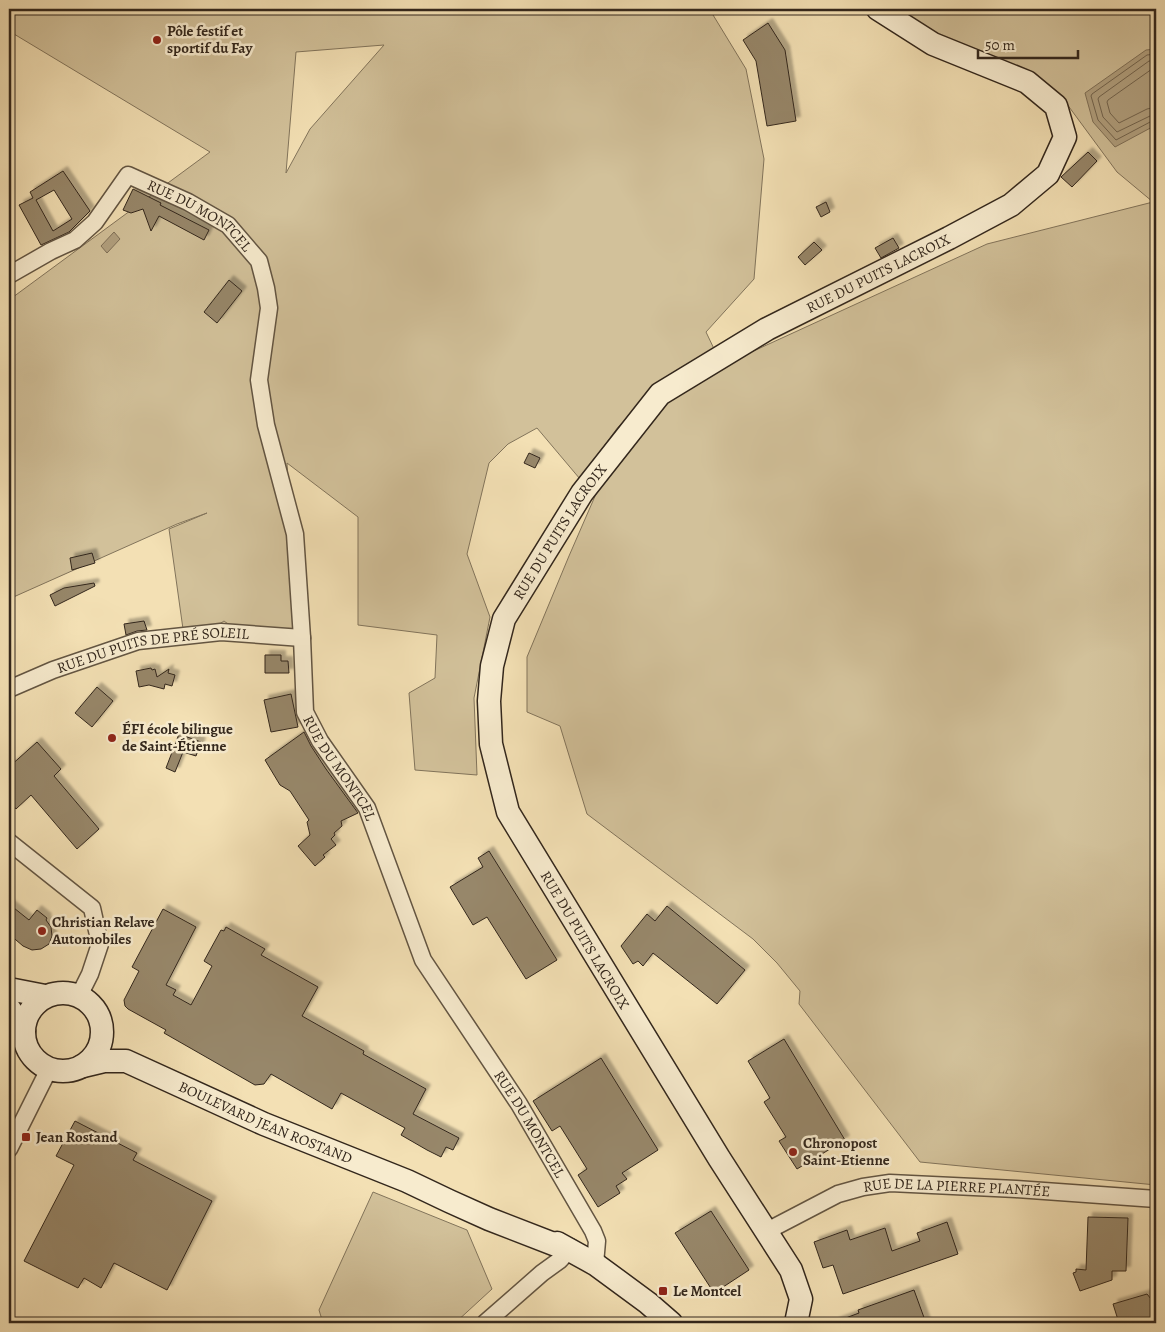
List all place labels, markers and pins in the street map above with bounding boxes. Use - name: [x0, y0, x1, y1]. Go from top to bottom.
- place label: Pôle festif et sportif du Fay: [167, 21, 253, 58]
- marker: Pôle festif et sportif du Fay: [151, 34, 163, 46]
- place label: ÉFI école bilingue de Saint-Étienne: [122, 719, 233, 756]
- marker: ÉFI école bilingue de Saint-Étienne: [106, 732, 118, 744]
- place label: Christian Relave Automobiles: [51, 912, 155, 949]
- marker: Christian Relave Automobiles: [36, 925, 48, 937]
- place label: Jean Rostand: [36, 1127, 118, 1147]
- marker: Jean Rostand: [20, 1131, 32, 1143]
- place label: Chronopost Saint-Etienne: [803, 1133, 890, 1170]
- marker: Chronopost Saint-Etienne: [787, 1146, 799, 1158]
- place label: Le Montcel: [673, 1281, 741, 1301]
- marker: Le Montcel: [657, 1285, 669, 1297]

